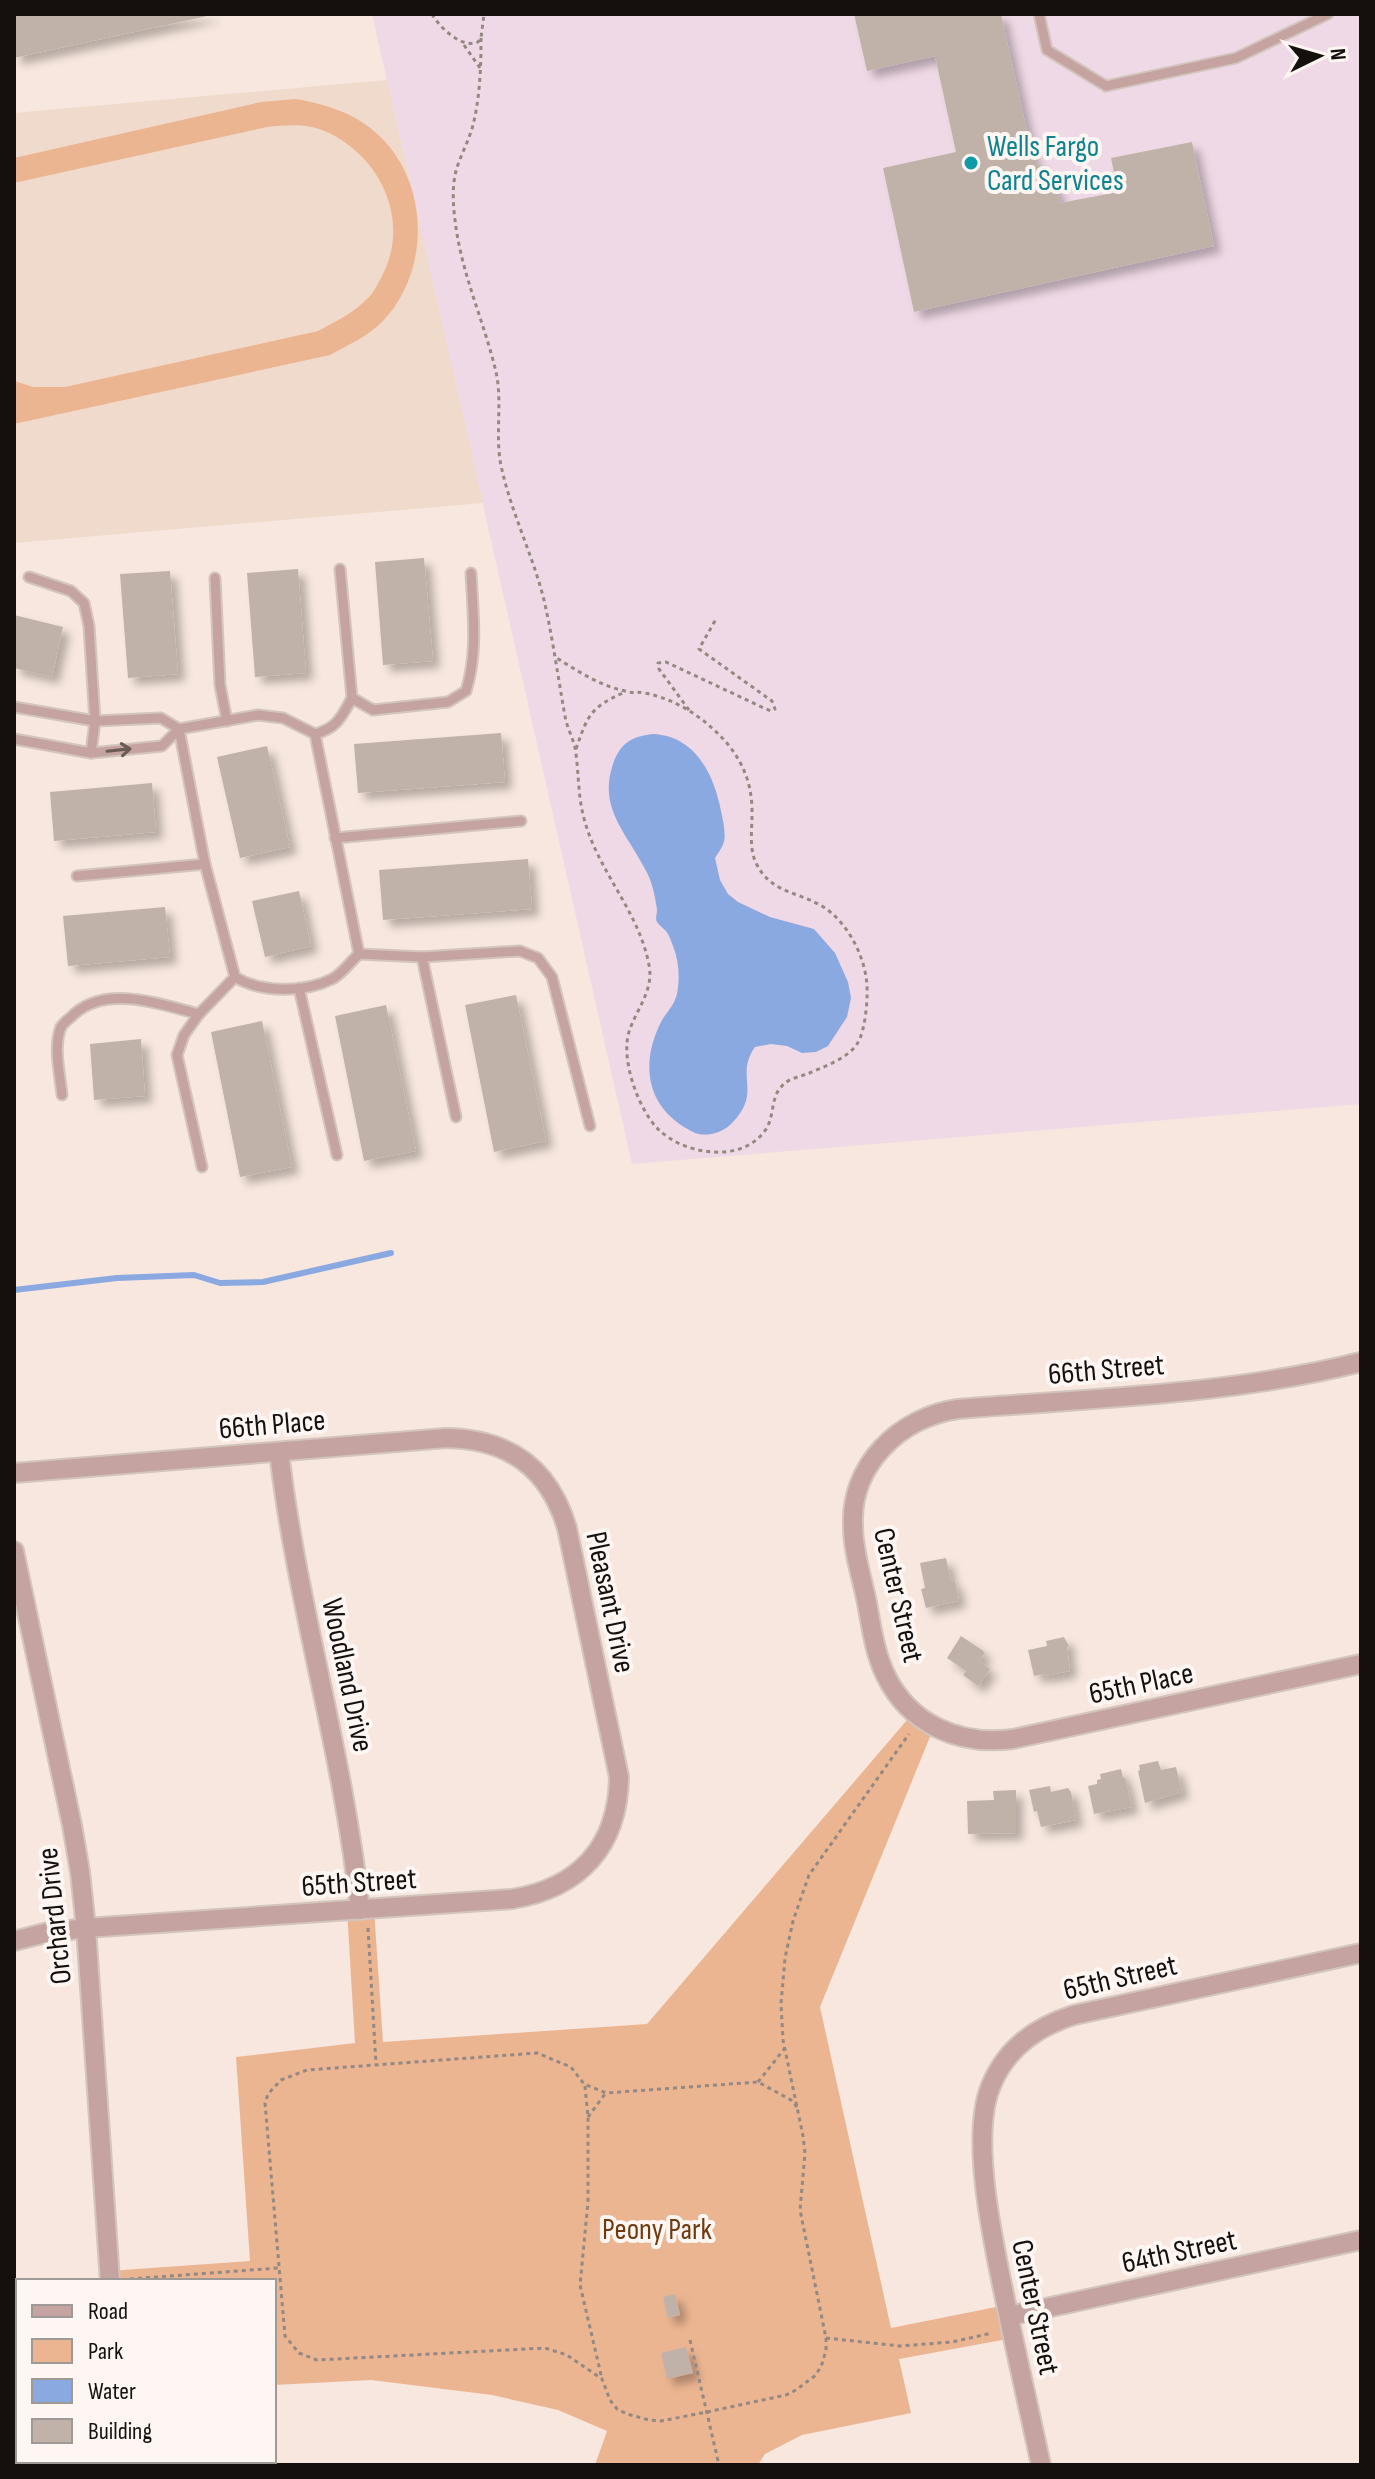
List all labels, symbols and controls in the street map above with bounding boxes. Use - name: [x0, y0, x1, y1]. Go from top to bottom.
- north arrow: [1279, 16, 1359, 96]
- text: N: [1323, 47, 1351, 61]
- place label: Wells Fargo Card Services: [987, 129, 1124, 199]
- marker: Wells Fargo Card Services: [962, 154, 980, 172]
- one-way arrow: [105, 743, 132, 758]
- street label: 66th Street: [1047, 1347, 1166, 1393]
- street label: 66th Place: [217, 1402, 327, 1448]
- street label: Center Street: [865, 1524, 931, 1666]
- street label: Pleasant Drive: [578, 1528, 643, 1676]
- street label: Woodland Drive: [313, 1595, 381, 1755]
- street label: 65th Place: [1086, 1655, 1197, 1713]
- street label: Orchard Drive: [30, 1846, 80, 1986]
- street label: 65th Street: [300, 1861, 418, 1905]
- street label: 65th Street: [1060, 1947, 1180, 2008]
- park label: Peony Park: [602, 2212, 713, 2248]
- street label: 64th Street: [1119, 2222, 1240, 2282]
- street label: Center Street: [1003, 2236, 1067, 2378]
- legend: [16, 2279, 276, 2463]
- text: Road: [88, 2297, 128, 2326]
- text: Park: [88, 2337, 123, 2366]
- text: Water: [88, 2377, 136, 2406]
- text: Building: [88, 2417, 152, 2446]

